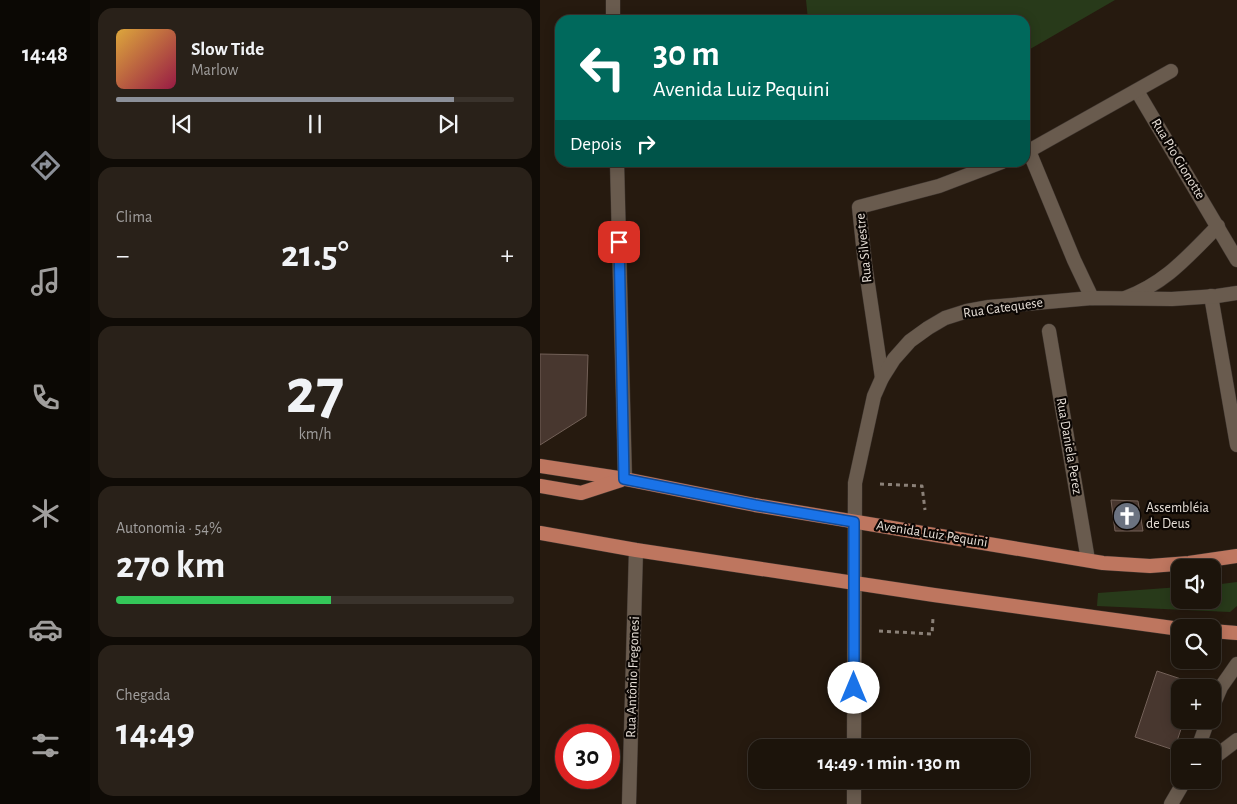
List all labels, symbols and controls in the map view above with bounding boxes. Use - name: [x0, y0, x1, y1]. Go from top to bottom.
- icon: left: [570, 35, 635, 100]
- text: 30 m: [653, 37, 720, 72]
- text: Slow Tide: [191, 40, 264, 59]
- text: 14:48: [22, 43, 68, 65]
- text: Marlow: [191, 62, 238, 78]
- text: Avenida Luiz Pequini: [653, 78, 830, 100]
- icon: previous: [168, 110, 196, 138]
- icon: pause: [301, 110, 329, 138]
- icon: next: [434, 110, 462, 138]
- street label: Rua Pio Gionotte: [1149, 116, 1207, 202]
- icon: right: [632, 130, 660, 158]
- text: Depois: [570, 135, 622, 154]
- icon: directions: [28, 148, 63, 183]
- text: Clima: [116, 209, 152, 225]
- street label: Rua Silvestre: [853, 213, 875, 283]
- pin: [598, 221, 640, 263]
- icon: arrive: [605, 228, 633, 256]
- text: 21.5°: [281, 236, 349, 274]
- text: −: [116, 242, 129, 270]
- text: +: [501, 242, 514, 270]
- icon: music: [28, 264, 63, 299]
- street label: Rua Catequese: [962, 295, 1044, 321]
- text: 27: [286, 360, 344, 425]
- icon: phone: [28, 380, 63, 415]
- street label: Rua Daniela Perez: [1054, 397, 1084, 496]
- text: km/h: [298, 426, 332, 442]
- icon: climate: [28, 496, 63, 531]
- church icon: Assembléia de Deus: [1112, 501, 1142, 531]
- place label: Assembléia de Deus: [1146, 501, 1210, 531]
- street label: Avenida Luiz Pequini: [875, 518, 989, 550]
- text: Autonomia · 54%: [116, 520, 222, 536]
- text: 270 km: [116, 547, 225, 585]
- map controls: [1171, 559, 1221, 789]
- button: sound: [1171, 559, 1221, 609]
- icon: car: [28, 612, 63, 647]
- street label: Rua Antônio Fregonesi: [624, 616, 642, 738]
- button: search: [1171, 619, 1221, 669]
- position arrow: [827, 661, 879, 713]
- button: +: [1171, 679, 1221, 729]
- text: Chegada: [116, 687, 171, 703]
- text: 14:49: [116, 714, 195, 752]
- speed limit sign: 30: [555, 724, 620, 789]
- icon: filters: [28, 728, 63, 763]
- button: −: [1171, 739, 1221, 789]
- text: 14:49 · 1 min · 130 m: [818, 754, 960, 773]

